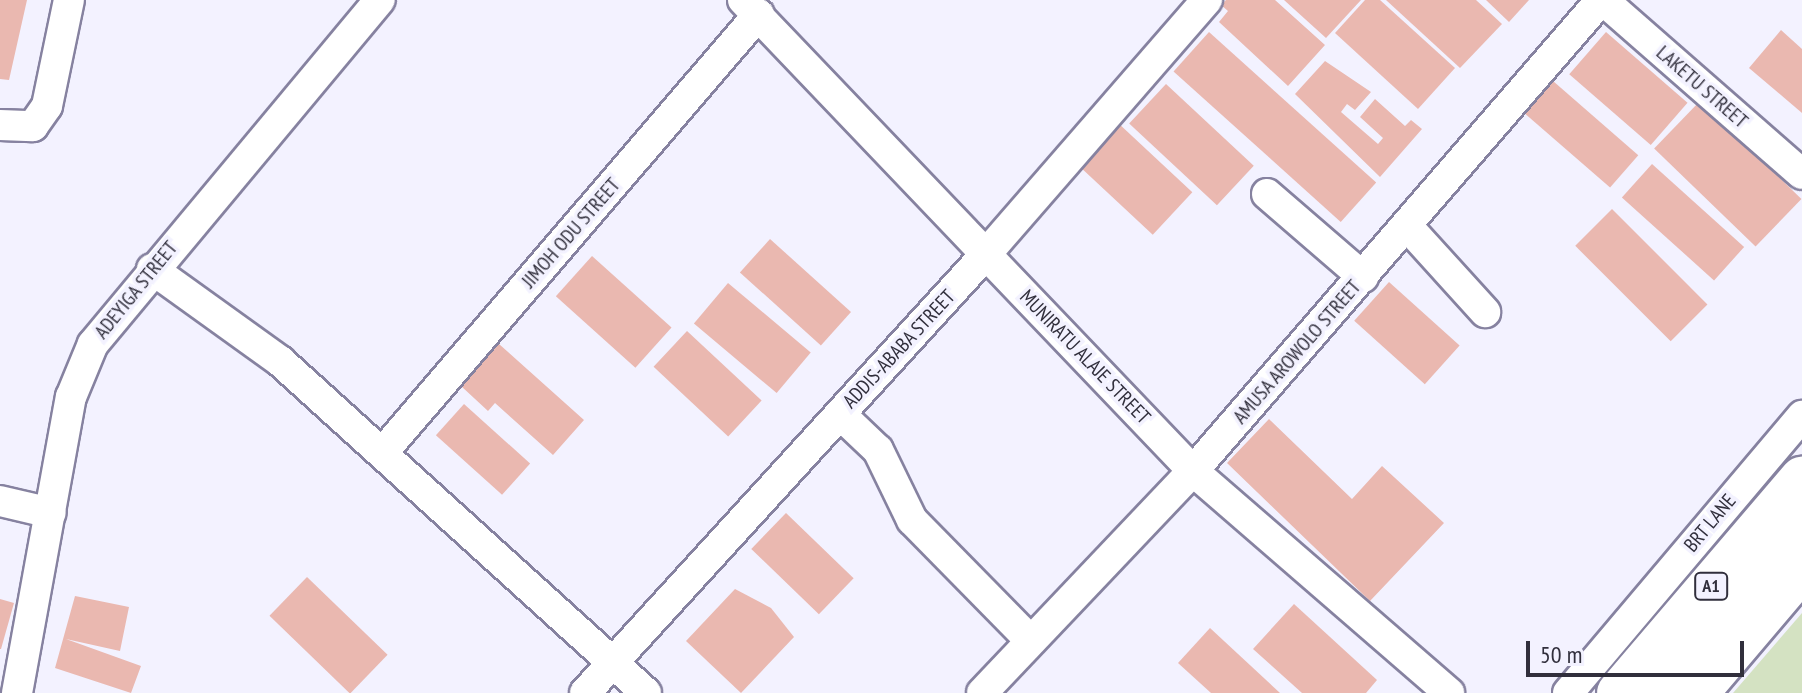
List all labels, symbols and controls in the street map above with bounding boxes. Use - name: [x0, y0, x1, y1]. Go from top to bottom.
- street label: LAKETU STREET: [1651, 41, 1753, 133]
- street label: JIMOH ODU STREET: [517, 173, 625, 293]
- street label: ADEYIGA STREET: [89, 236, 183, 344]
- street label: AMUSA AROWOLO STREET: [1228, 275, 1366, 429]
- street label: ADDIS-ABABA STREET: [838, 284, 960, 414]
- street label: MUNIRATU ALAJE STREET: [1015, 285, 1155, 429]
- street label: BRT LANE: [1679, 489, 1741, 557]
- road number: A1: [1693, 572, 1729, 600]
- scale bar: [1530, 625, 1748, 675]
- text: 50 m: [1540, 639, 1582, 670]

